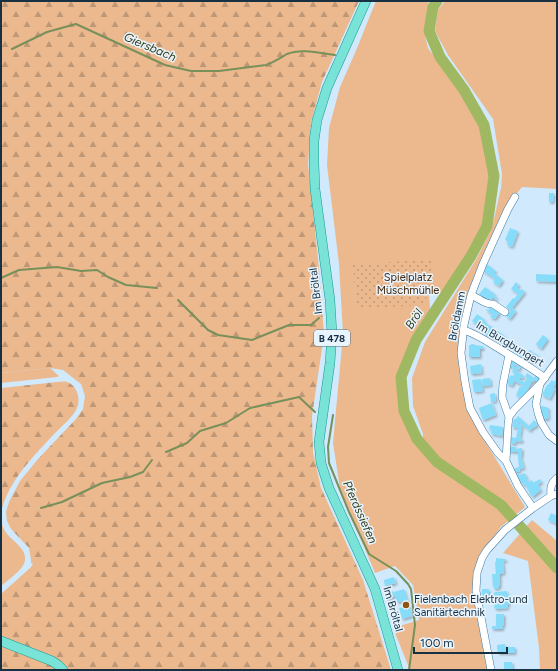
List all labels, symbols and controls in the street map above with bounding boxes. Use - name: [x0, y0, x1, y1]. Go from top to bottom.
- water label: Giersbach: [122, 30, 179, 64]
- street label: Im Bröltal: [307, 267, 325, 315]
- park label: Spielplatz Müschmühle: [377, 271, 439, 297]
- street label: Bröldamm: [446, 290, 468, 342]
- water label: Bröl: [402, 306, 426, 332]
- street label: Im Burgbungert: [474, 319, 546, 369]
- road number: B 478: [314, 330, 350, 346]
- water label: Pferdssiefen: [340, 478, 380, 546]
- street label: Im Bröltal: [380, 585, 406, 633]
- place label: Fielenbach Elektro-und Sanitärtechnik: [414, 593, 528, 619]
- marker: Fielenbach Elektro-und Sanitärtechnik: [401, 600, 411, 610]
- scale bar: [414, 629, 507, 655]
- text: 100 m: [420, 636, 454, 650]

